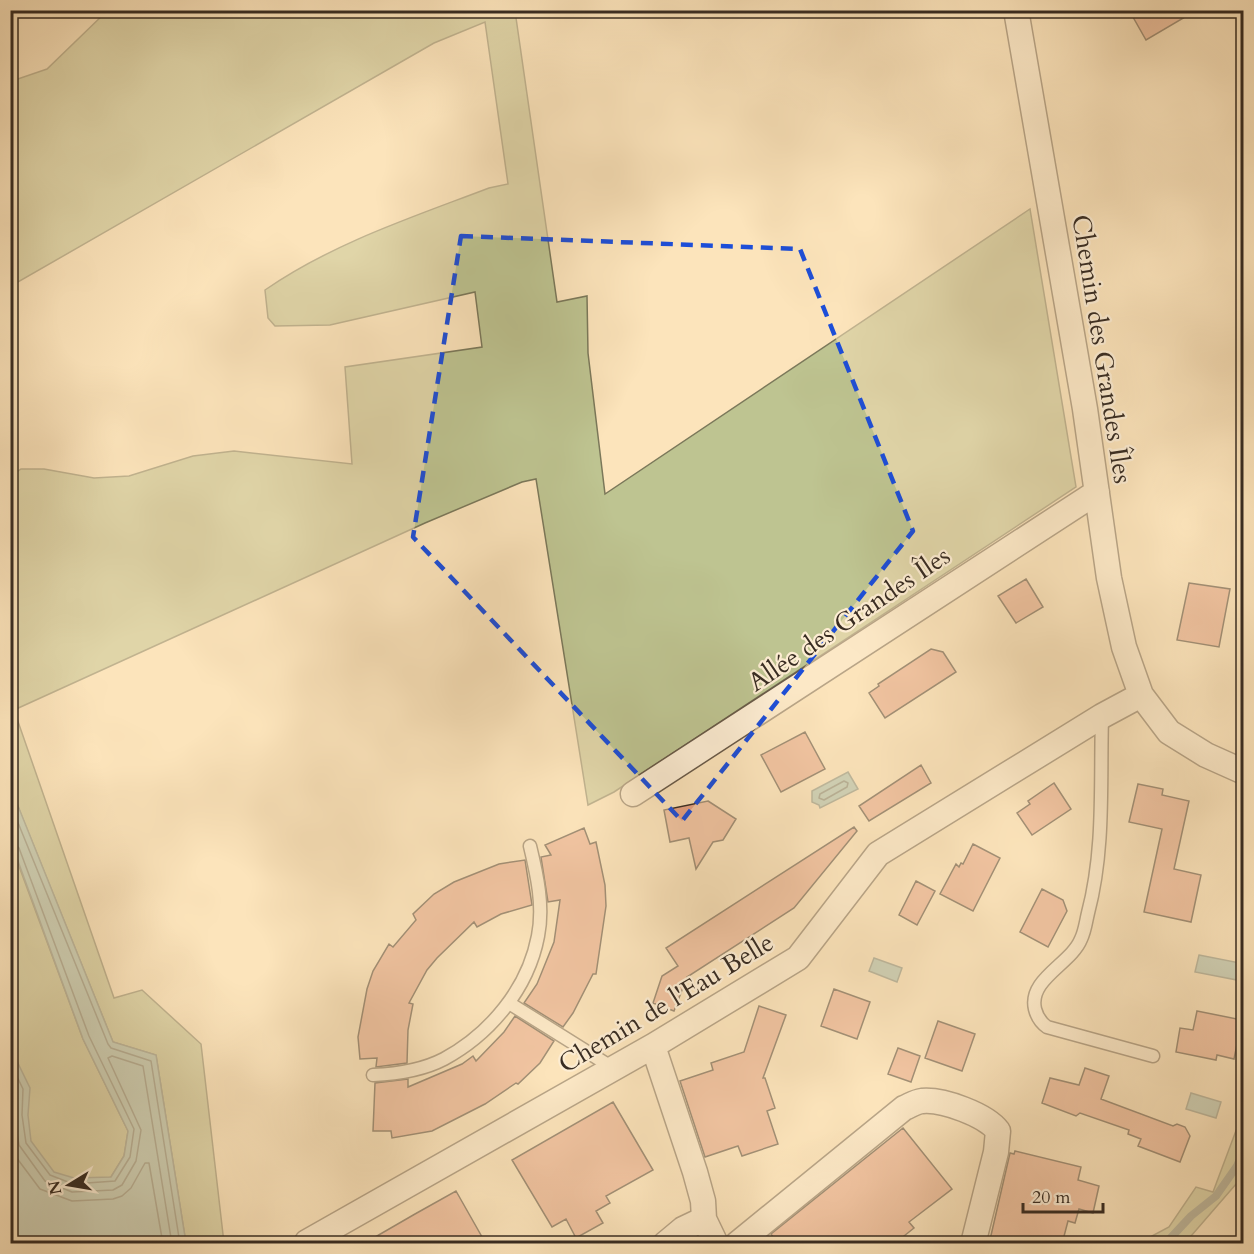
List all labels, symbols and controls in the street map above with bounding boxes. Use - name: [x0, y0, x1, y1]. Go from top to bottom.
- street label: Chemin des Grandes Îles: [1063, 212, 1141, 486]
- street label: Allée des Grandes Îles: [741, 538, 957, 700]
- street label: Chemin de l'Eau Belle: [552, 925, 780, 1081]
- north arrow: [39, 1155, 99, 1215]
- scale bar: [1023, 1176, 1102, 1214]
- text: N: [43, 1179, 67, 1197]
- text: 20 m: [1032, 1185, 1071, 1210]

